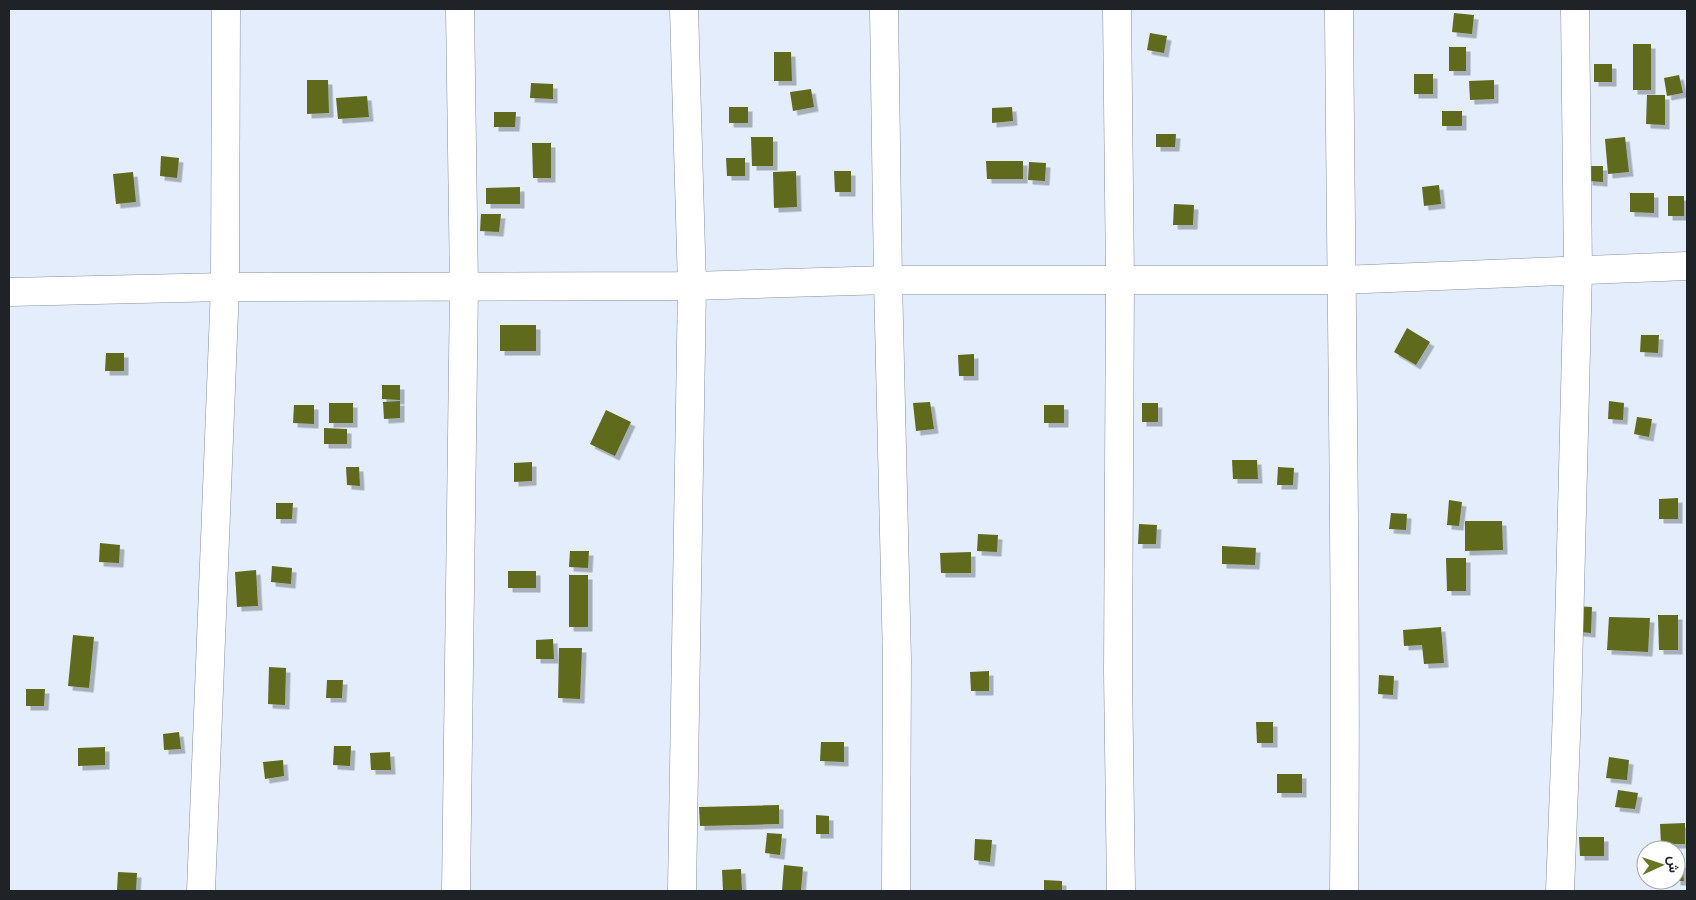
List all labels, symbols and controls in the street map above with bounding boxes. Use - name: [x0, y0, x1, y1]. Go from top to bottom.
- north arrow: [1636, 840, 1686, 890]
- text: ش: [1665, 855, 1682, 873]

